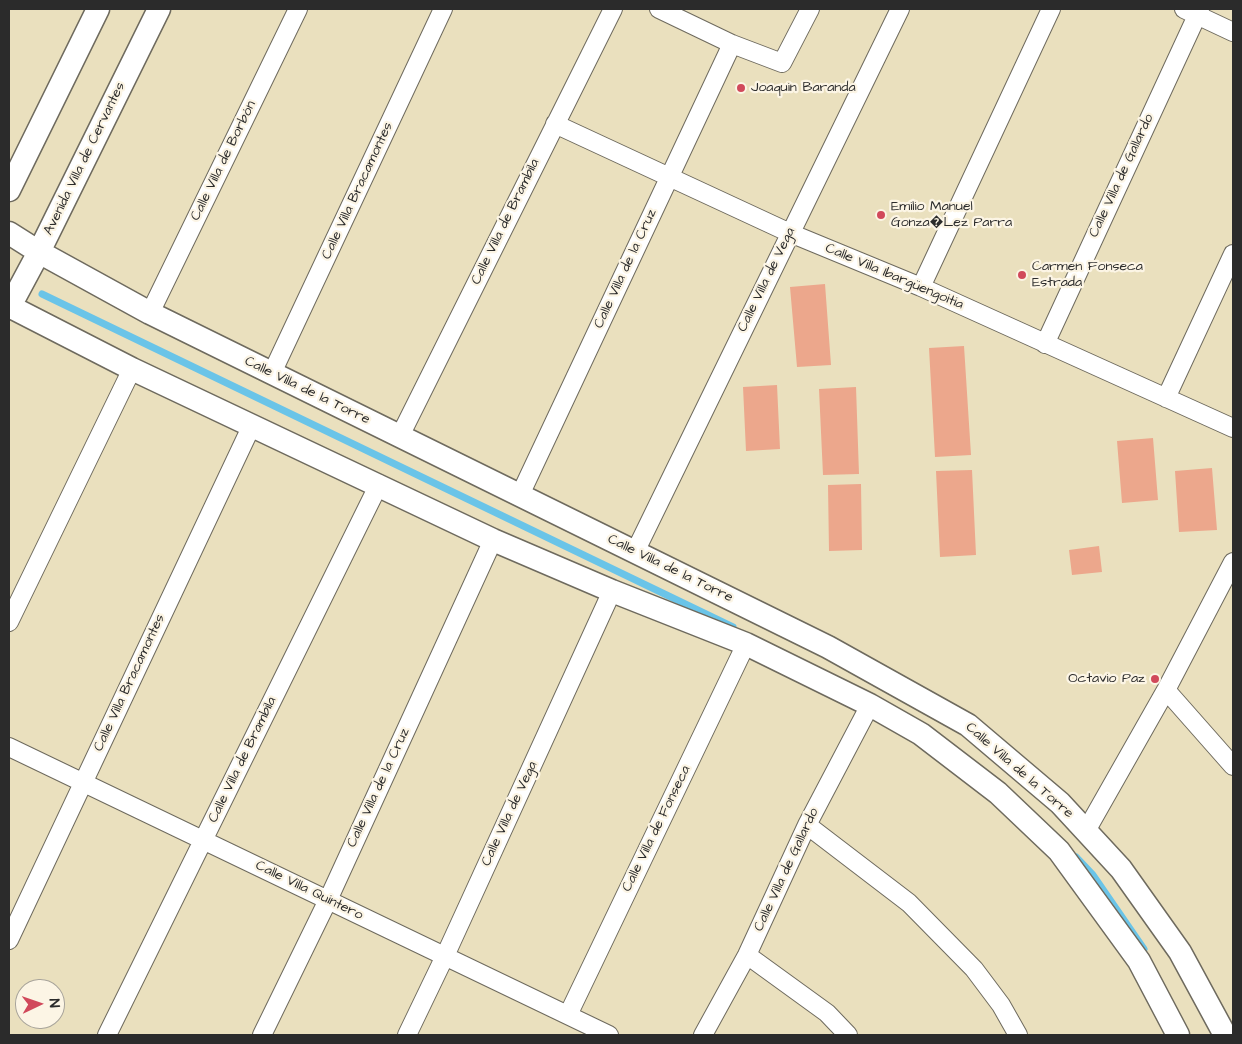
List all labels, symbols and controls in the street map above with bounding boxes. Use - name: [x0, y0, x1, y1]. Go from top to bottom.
- street label: Avenida Villa de Cervantes: [41, 80, 129, 238]
- place label: Joaquin Baranda: [751, 80, 856, 96]
- marker: Joaquin Baranda: [735, 82, 747, 94]
- street label: Calle Villa de Borbón: [188, 98, 260, 224]
- street label: Calle Villa de Gallardo: [1086, 112, 1158, 240]
- street label: Calle Villa Bracamontes: [319, 120, 397, 262]
- street label: Calle Villa de Brambila: [468, 156, 544, 288]
- place label: Emilio Manuel Gonza�Lez Parra: [891, 199, 1012, 232]
- street label: Calle Villa de la Cruz: [591, 207, 661, 331]
- marker: Emilio Manuel Gonza�Lez Parra: [875, 209, 887, 221]
- street label: Calle Villa de Vega: [735, 225, 799, 335]
- street label: Calle Villa Ibargüengoitia: [822, 240, 966, 314]
- place label: Carmen Fonseca Estrada: [1032, 259, 1143, 292]
- marker: Carmen Fonseca Estrada: [1016, 269, 1028, 281]
- street label: Calle Villa de la Torre: [242, 353, 372, 429]
- street label: Calle Villa de la Torre: [605, 531, 735, 607]
- street label: Calle Villa Bracamontes: [91, 612, 169, 754]
- place label: Octavio Paz: [1068, 671, 1145, 687]
- marker: Octavio Paz: [1149, 673, 1161, 685]
- street label: Calle Villa de Brambila: [205, 694, 281, 826]
- street label: Calle Villa de la Torre: [962, 720, 1076, 822]
- street label: Calle Villa de la Cruz: [344, 726, 414, 850]
- street label: Calle Villa de Vega: [478, 759, 542, 869]
- street label: Calle Villa de Fonseca: [619, 763, 695, 895]
- street label: Calle Villa de Gallardo: [751, 806, 823, 934]
- street label: Calle Villa Quintero: [252, 858, 366, 924]
- north arrow: [15, 979, 65, 1029]
- text: N: [44, 998, 64, 1008]

